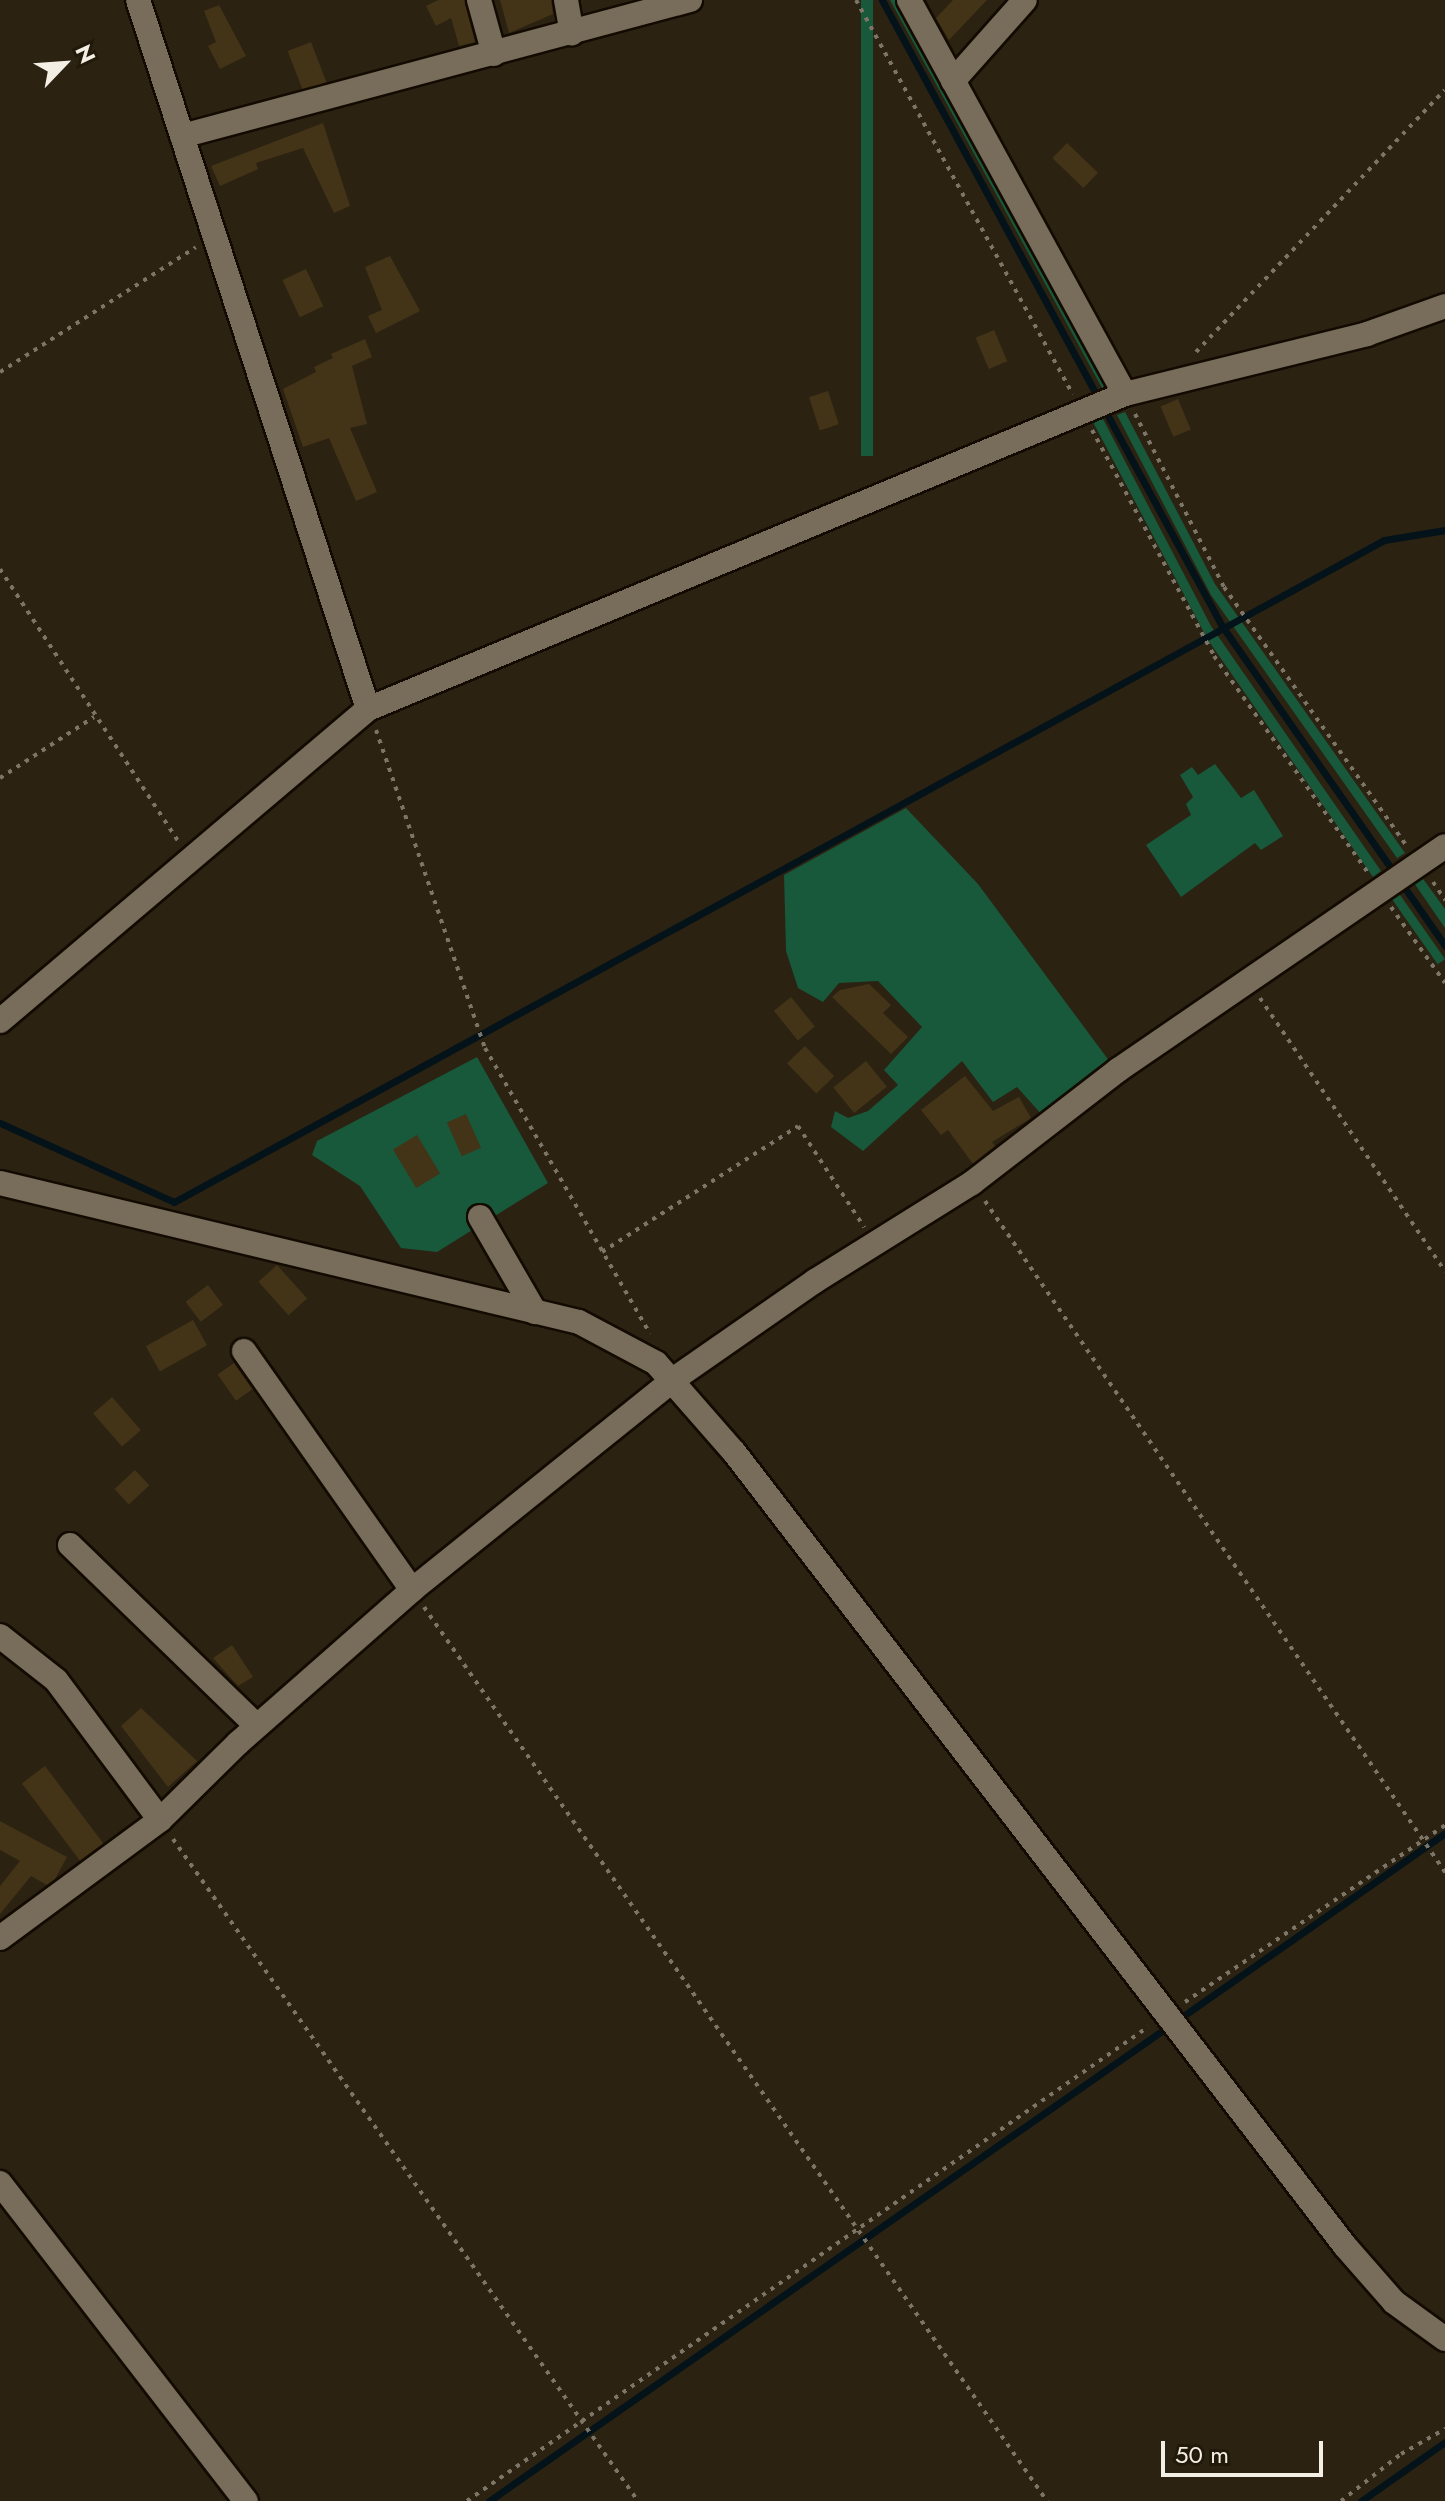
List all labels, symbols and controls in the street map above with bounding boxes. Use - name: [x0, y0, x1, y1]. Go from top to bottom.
- north arrow: [24, 24, 104, 104]
- text: N: [68, 39, 104, 69]
- scale bar: [1165, 2425, 1327, 2475]
- text: 50 m: [1175, 2437, 1229, 2472]

